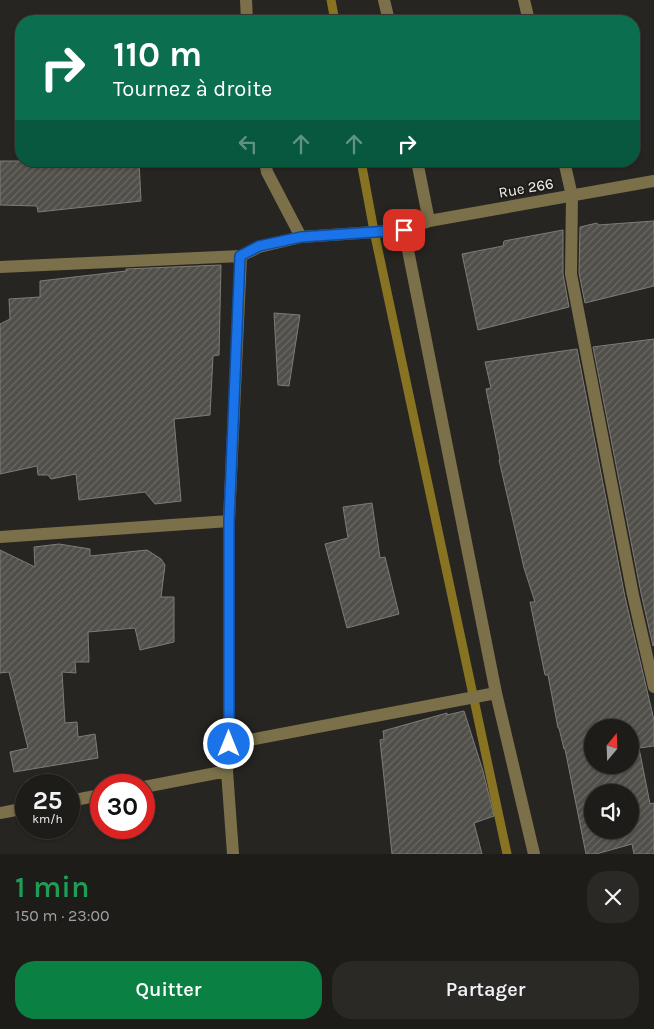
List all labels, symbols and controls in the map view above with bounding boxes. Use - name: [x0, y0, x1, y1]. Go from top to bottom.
- text: 110 m: [113, 34, 202, 75]
- icon: right: [30, 35, 95, 100]
- text: Tournez à droite: [113, 76, 272, 102]
- icon: left: [234, 130, 262, 158]
- icon: ahead: [287, 130, 315, 158]
- icon: ahead: [340, 130, 368, 158]
- icon: right: [393, 130, 421, 158]
- street label: Rue 266: [497, 174, 555, 202]
- pin: [383, 209, 425, 251]
- icon: arrive: [390, 216, 418, 244]
- position arrow: [202, 717, 254, 769]
- north arrow: [584, 719, 639, 774]
- map controls: [584, 719, 639, 839]
- speed limit sign: 30: [90, 774, 155, 839]
- button: sound: [584, 784, 639, 839]
- text: 25: [33, 786, 62, 815]
- text: km/h: [32, 812, 63, 826]
- text: 1 min: [15, 869, 89, 905]
- button: close: [587, 871, 639, 923]
- text: 150 m · 23:00: [15, 906, 109, 925]
- button: Quitter: [15, 961, 322, 1019]
- button: Partager: [332, 961, 639, 1019]

